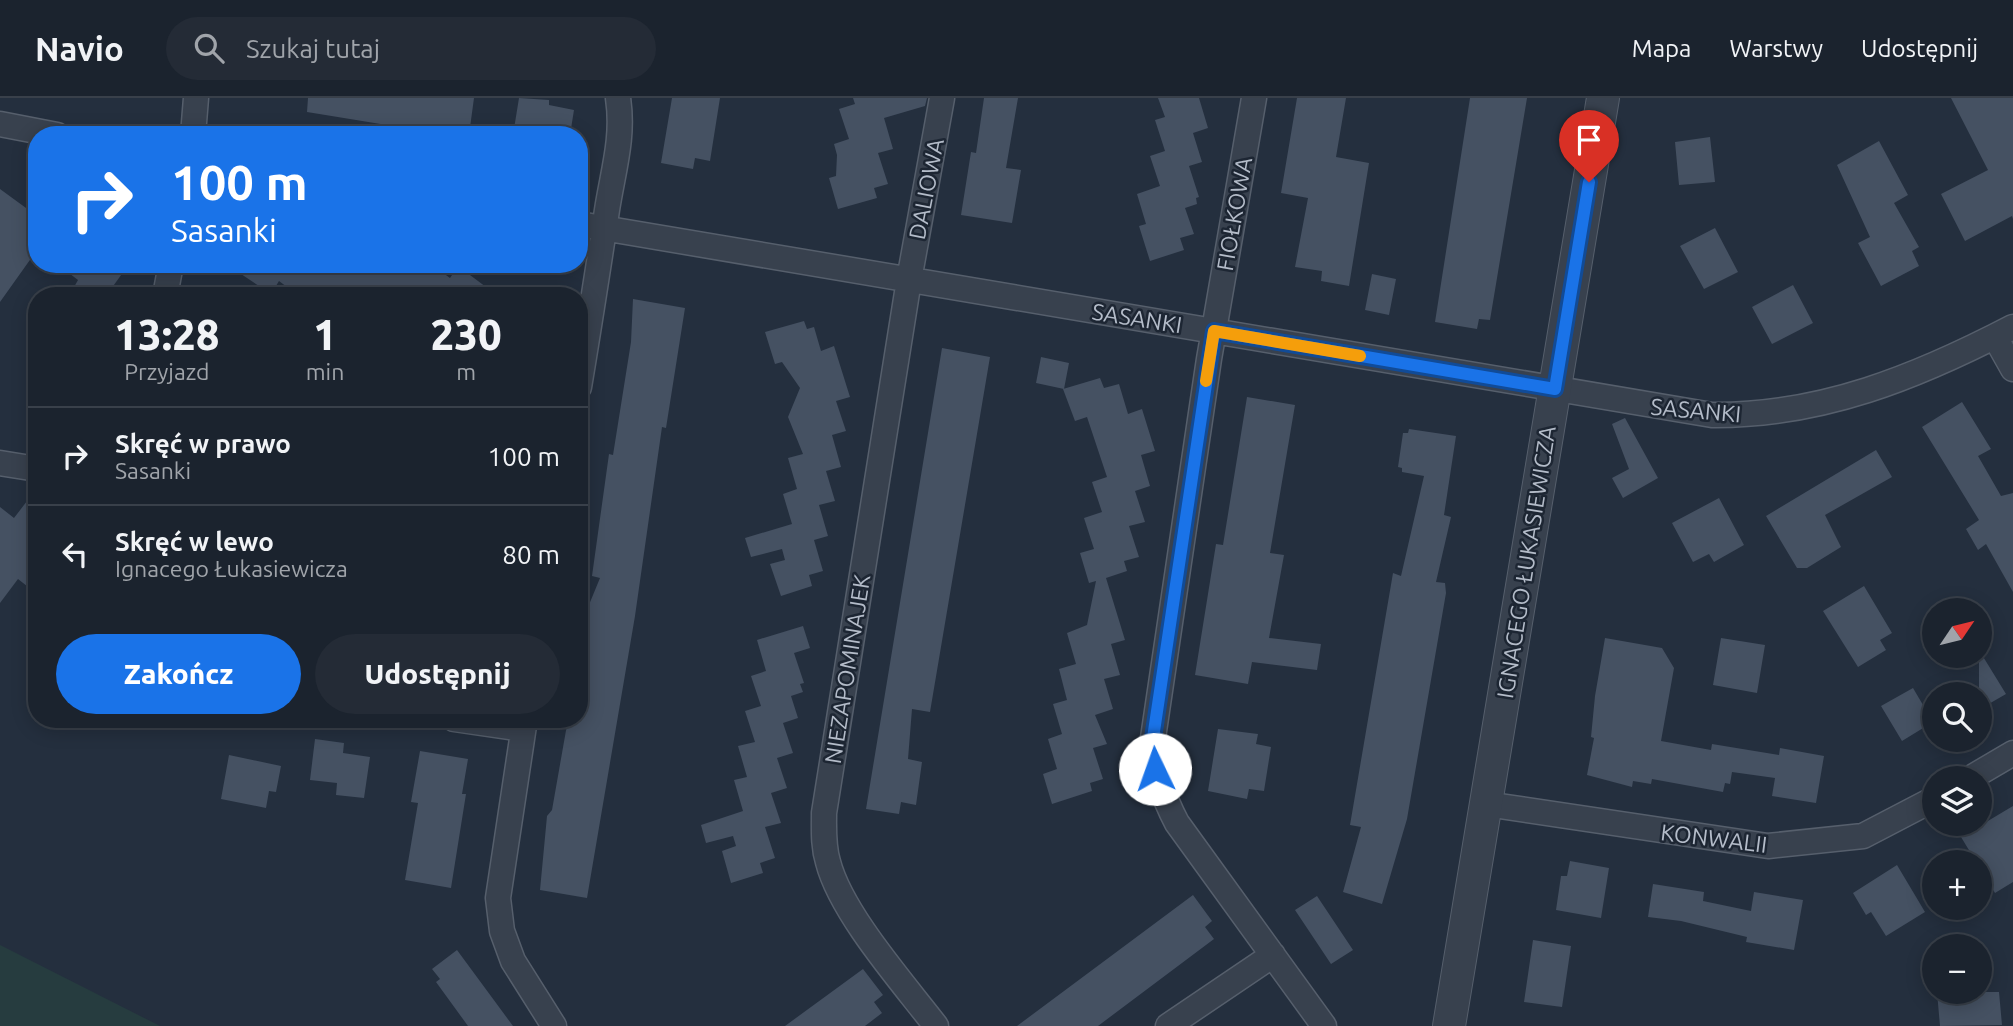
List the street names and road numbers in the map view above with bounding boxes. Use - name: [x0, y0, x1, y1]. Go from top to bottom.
- street label: DALIOWA: [904, 136, 948, 242]
- street label: FIOŁKOWA: [1212, 155, 1256, 273]
- street label: SASANKI: [1090, 299, 1184, 337]
- street label: SASANKI: [1650, 394, 1742, 426]
- street label: IGNACEGO ŁUKASIEWICZA: [1492, 424, 1560, 700]
- street label: NIEZAPOMINAJEK: [820, 573, 874, 765]
- street label: KONWALII: [1659, 819, 1769, 857]

